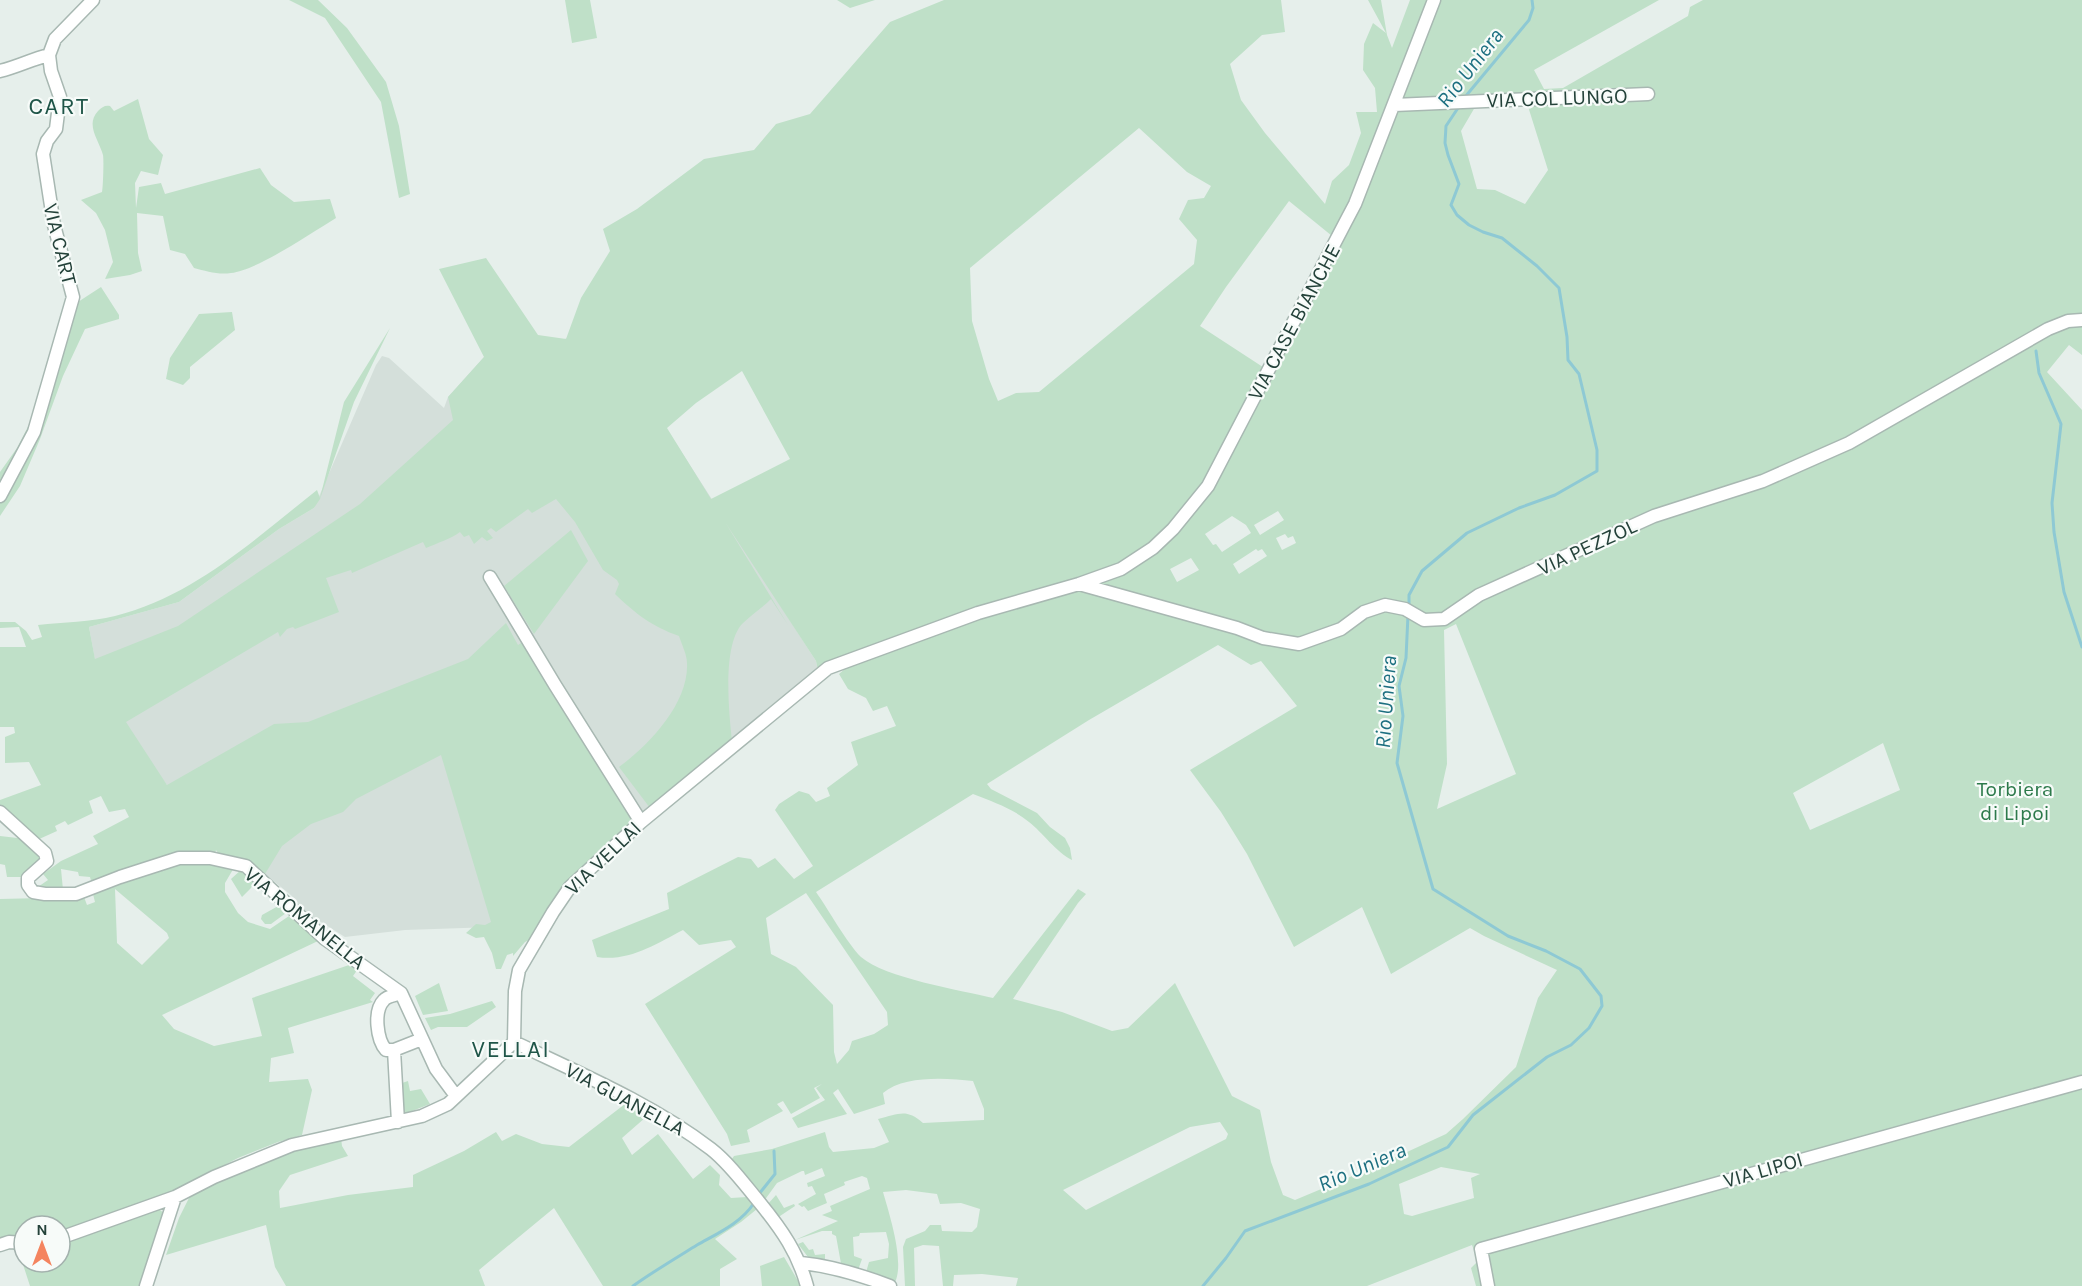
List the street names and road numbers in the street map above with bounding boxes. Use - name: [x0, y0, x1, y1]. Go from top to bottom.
- street label: VIA COL LUNGO: [1486, 84, 1628, 112]
- street label: VIA CART: [38, 201, 82, 288]
- street label: VIA CASE BIANCHE: [1243, 240, 1345, 404]
- street label: VIA PEZZOL: [1534, 514, 1640, 580]
- street label: VIA VELLAI: [560, 816, 646, 900]
- street label: VIA ROMANELLA: [240, 862, 370, 974]
- street label: VIA GUANELLA: [561, 1057, 689, 1141]
- street label: VIA LIPOI: [1721, 1147, 1805, 1193]

